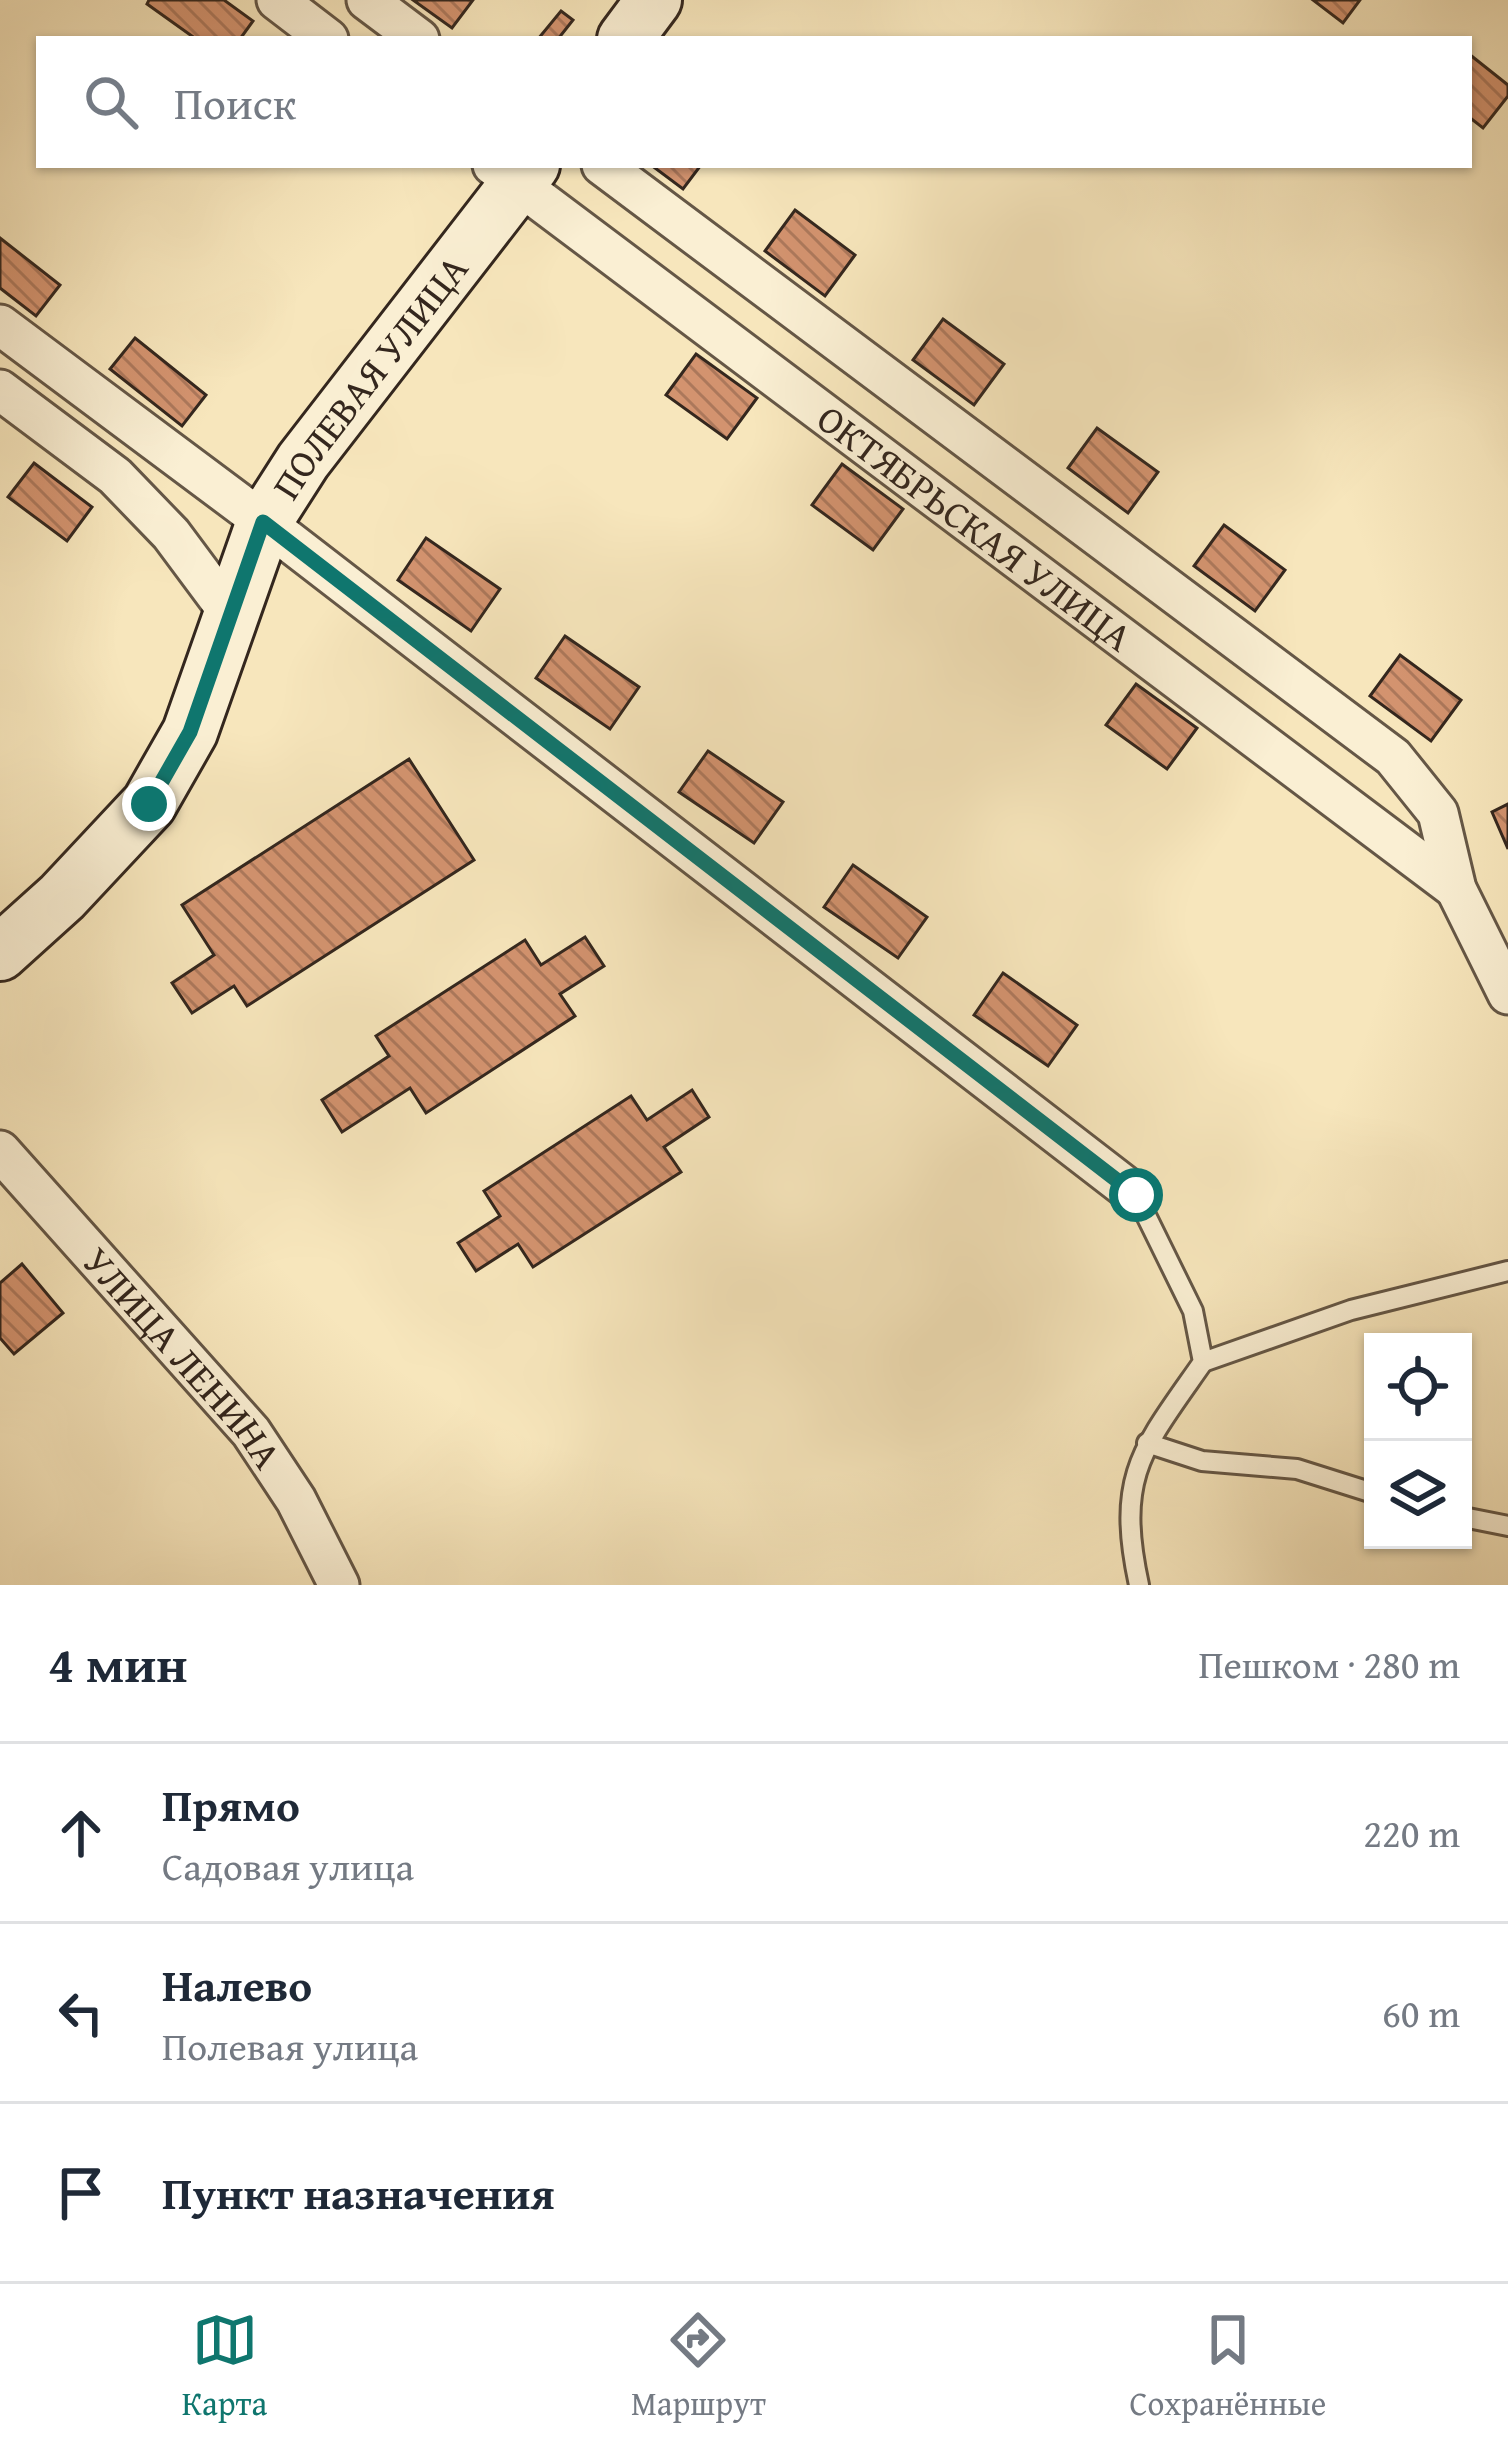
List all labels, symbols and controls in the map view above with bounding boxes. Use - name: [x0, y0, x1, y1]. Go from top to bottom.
- search box: [36, 36, 1472, 168]
- icon: search: [78, 69, 144, 135]
- text: Поиск: [174, 70, 296, 135]
- street label: ПОЛЕВАЯ УЛИЦА: [257, 242, 481, 510]
- street label: ОКТЯБРЬСКАЯ УЛИЦА: [806, 390, 1145, 664]
- route end: [122, 777, 176, 831]
- route start: [1109, 1168, 1163, 1222]
- street label: УЛИЦА ЛЕНИНА: [70, 1234, 297, 1480]
- map controls: [1364, 1333, 1472, 1549]
- button: locate: [1364, 1333, 1472, 1441]
- button: layers: [1364, 1441, 1472, 1549]
- text: 4 мин: [48, 1626, 187, 1701]
- text: Пешком · 280 m: [1198, 1635, 1460, 1692]
- text: Прямо: [162, 1772, 300, 1837]
- icon: ahead: [48, 1800, 114, 1866]
- text: 220 m: [1363, 1804, 1460, 1861]
- text: Садовая улица: [162, 1837, 414, 1894]
- text: Налево: [162, 1952, 312, 2017]
- icon: left: [48, 1980, 114, 2046]
- text: 60 m: [1382, 1984, 1460, 2041]
- text: Полевая улица: [162, 2017, 418, 2074]
- icon: arrive: [48, 2160, 114, 2226]
- text: Пункт назначения: [162, 2160, 555, 2225]
- tab: Карта: [182, 2307, 267, 2427]
- tab: Маршрут: [631, 2307, 766, 2427]
- tab: Сохранённые: [1130, 2307, 1326, 2427]

